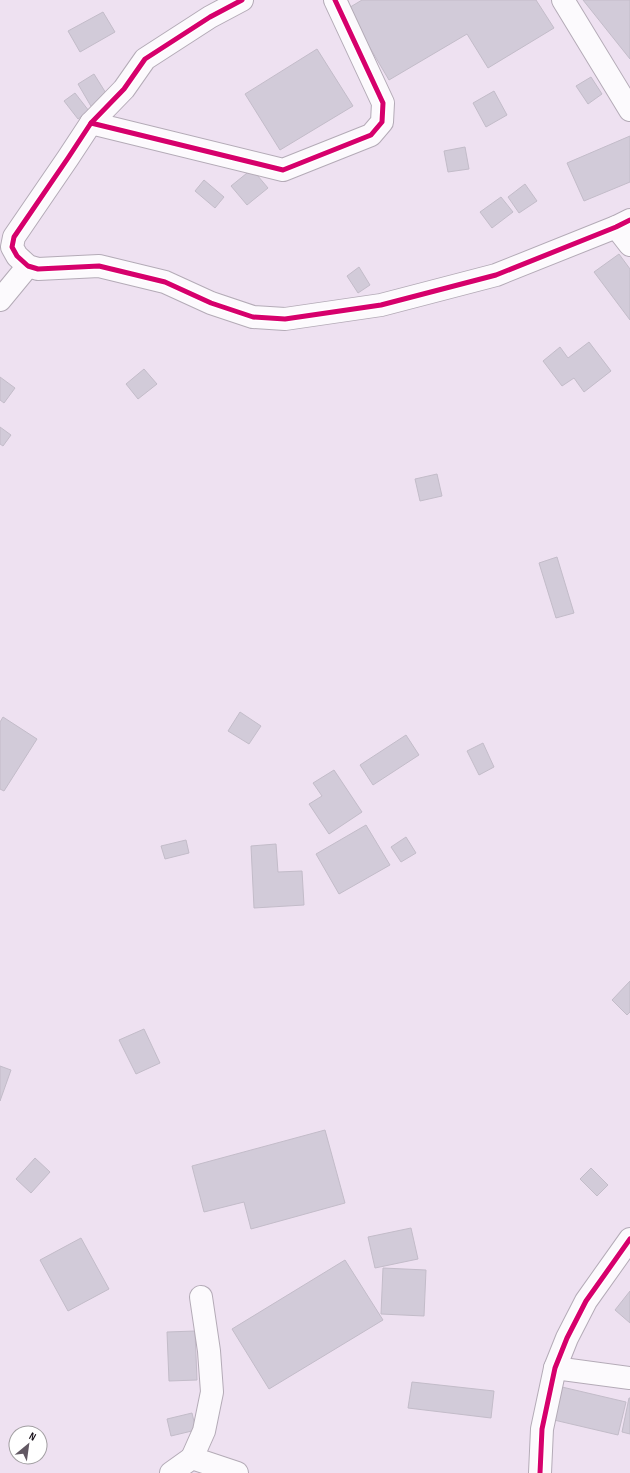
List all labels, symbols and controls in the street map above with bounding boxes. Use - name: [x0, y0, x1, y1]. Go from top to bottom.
- north arrow: [8, 1425, 48, 1465]
- text: N: [27, 1430, 38, 1444]

